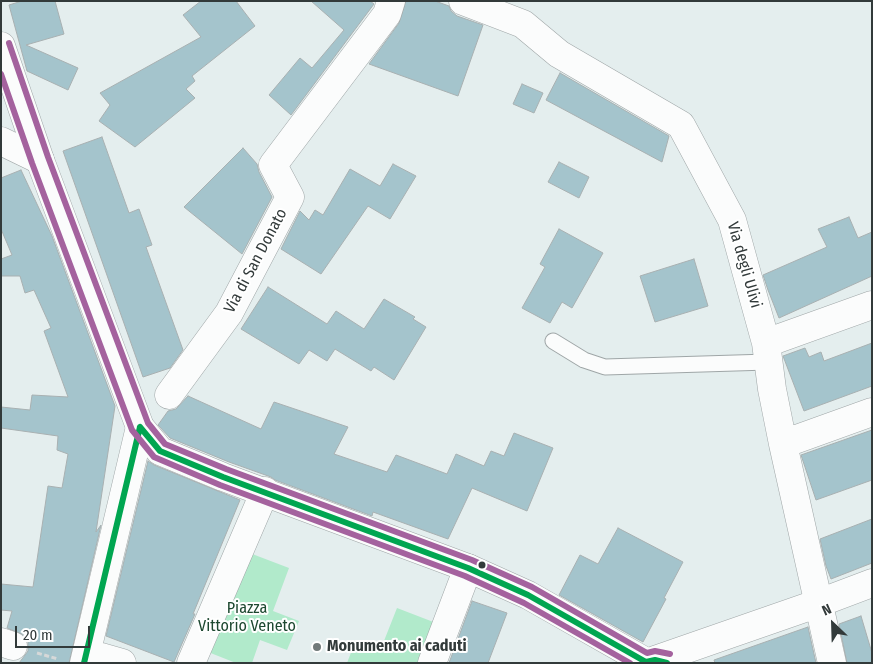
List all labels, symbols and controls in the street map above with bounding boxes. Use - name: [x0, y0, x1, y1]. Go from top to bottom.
- street label: Via di San Donato: [220, 206, 292, 316]
- street label: Via degli Ulivi: [723, 220, 765, 310]
- unlabelled marker: [477, 560, 487, 570]
- park label: Piazza Vittorio Veneto: [198, 599, 296, 637]
- north arrow: [808, 599, 858, 649]
- text: N: [819, 600, 834, 619]
- scale bar: [18, 616, 92, 648]
- text: 20 m: [23, 626, 53, 644]
- place label: Monumento ai caduti: [327, 637, 467, 657]
- marker: Monumento ai caduti: [311, 641, 323, 653]

